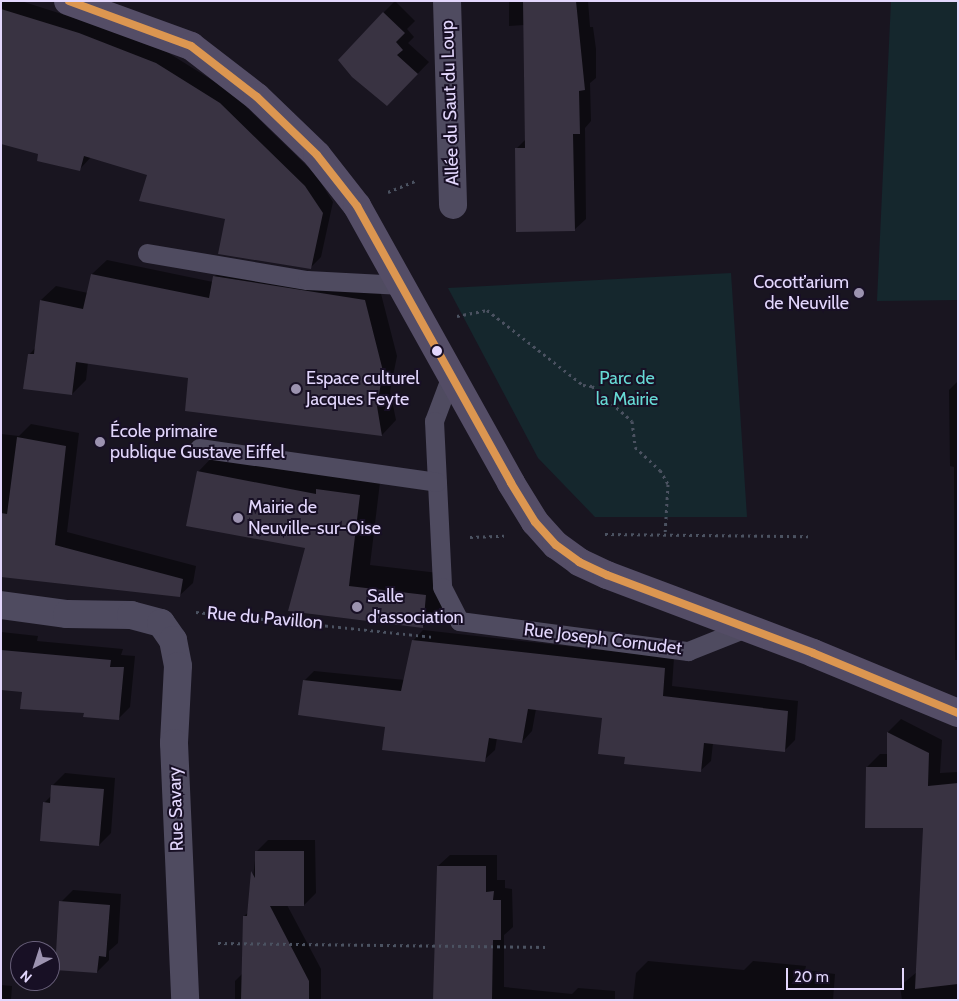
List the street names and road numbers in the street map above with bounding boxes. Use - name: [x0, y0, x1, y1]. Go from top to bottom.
- street label: Allée du Saut du Loup: [436, 20, 464, 186]
- street label: Rue du Pavillon: [206, 602, 324, 634]
- street label: Rue Joseph Cornudet: [523, 619, 683, 659]
- street label: Rue Savary: [164, 766, 188, 852]

